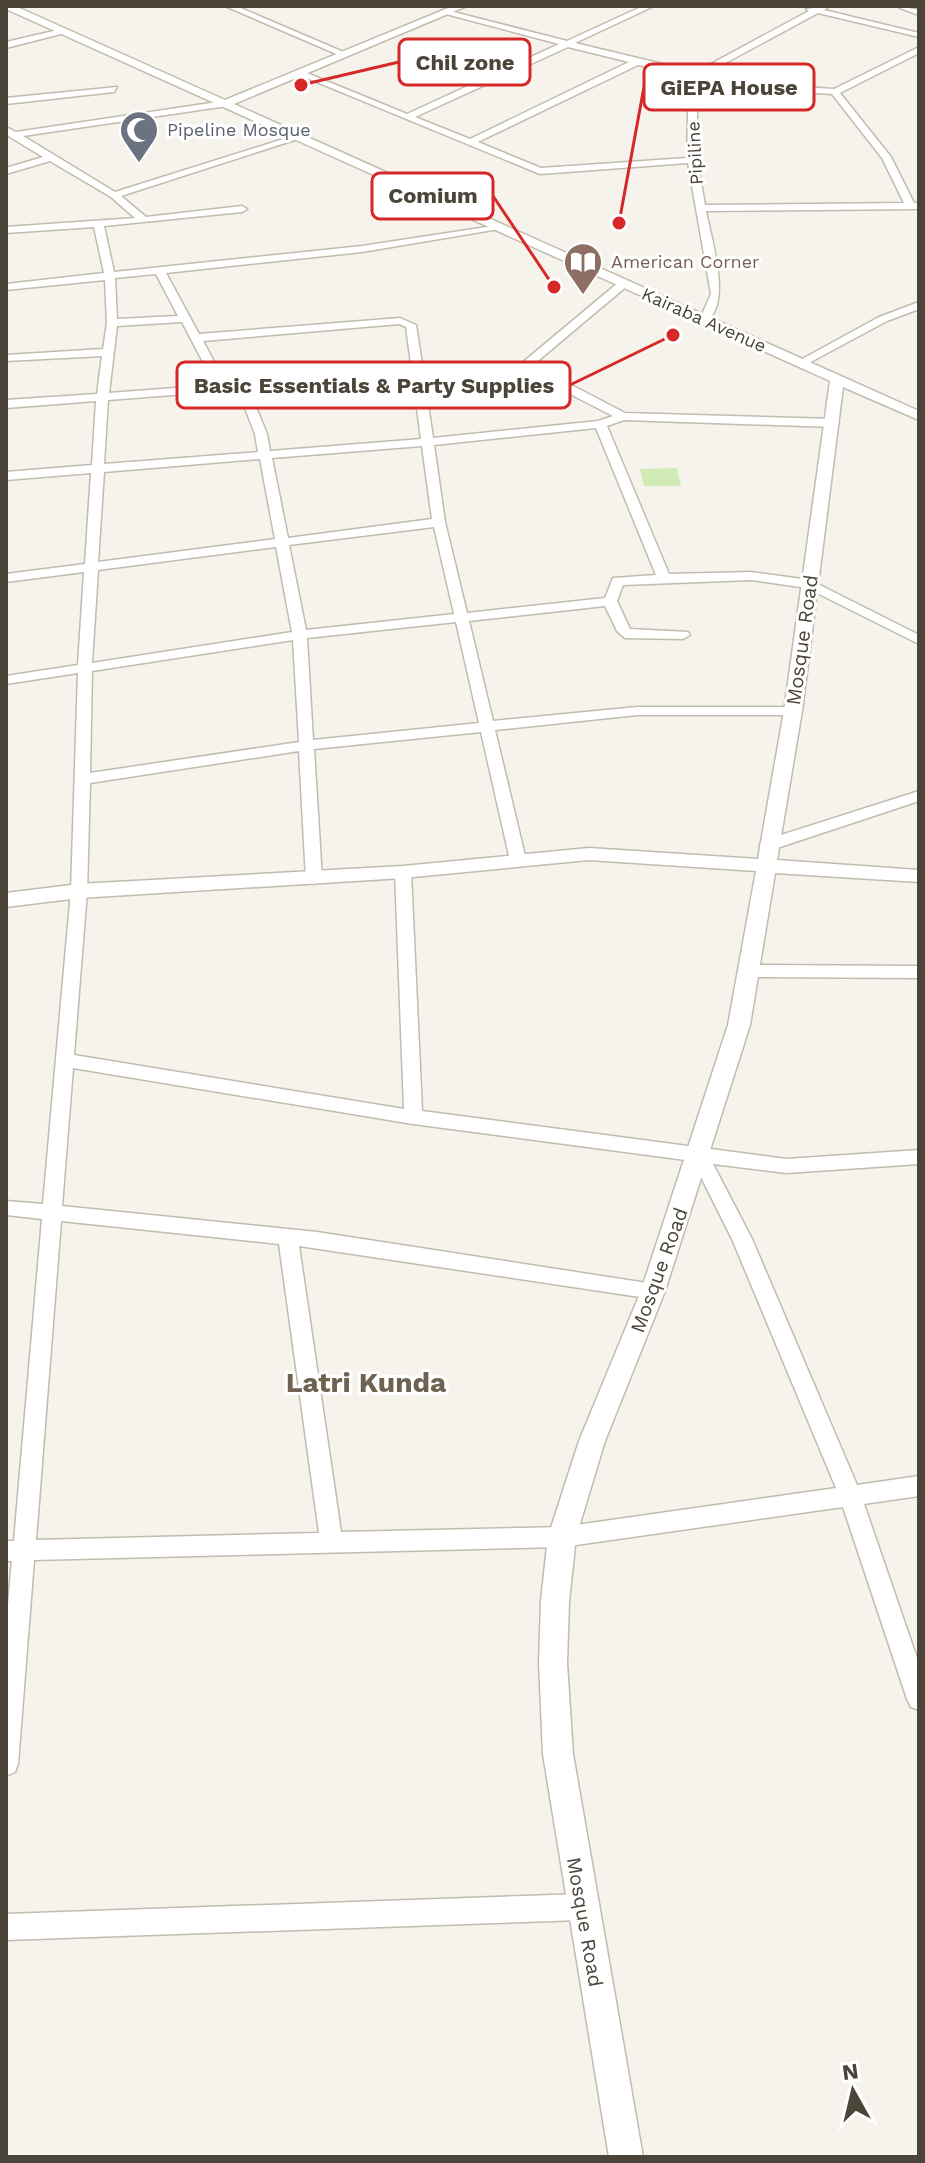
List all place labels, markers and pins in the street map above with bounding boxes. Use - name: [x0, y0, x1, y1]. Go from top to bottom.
- callout: Chil zone: [399, 39, 530, 85]
- callout: GiEPA House: [644, 64, 814, 110]
- mosque icon: Pipeline Mosque: [118, 109, 160, 164]
- place label: Pipeline Mosque: [167, 119, 311, 140]
- callout: Comium: [372, 173, 493, 219]
- library icon: American Corner: [562, 241, 604, 296]
- place label: American Corner: [611, 251, 759, 272]
- callout: Basic Essentials & Party Supplies: [177, 362, 570, 408]

